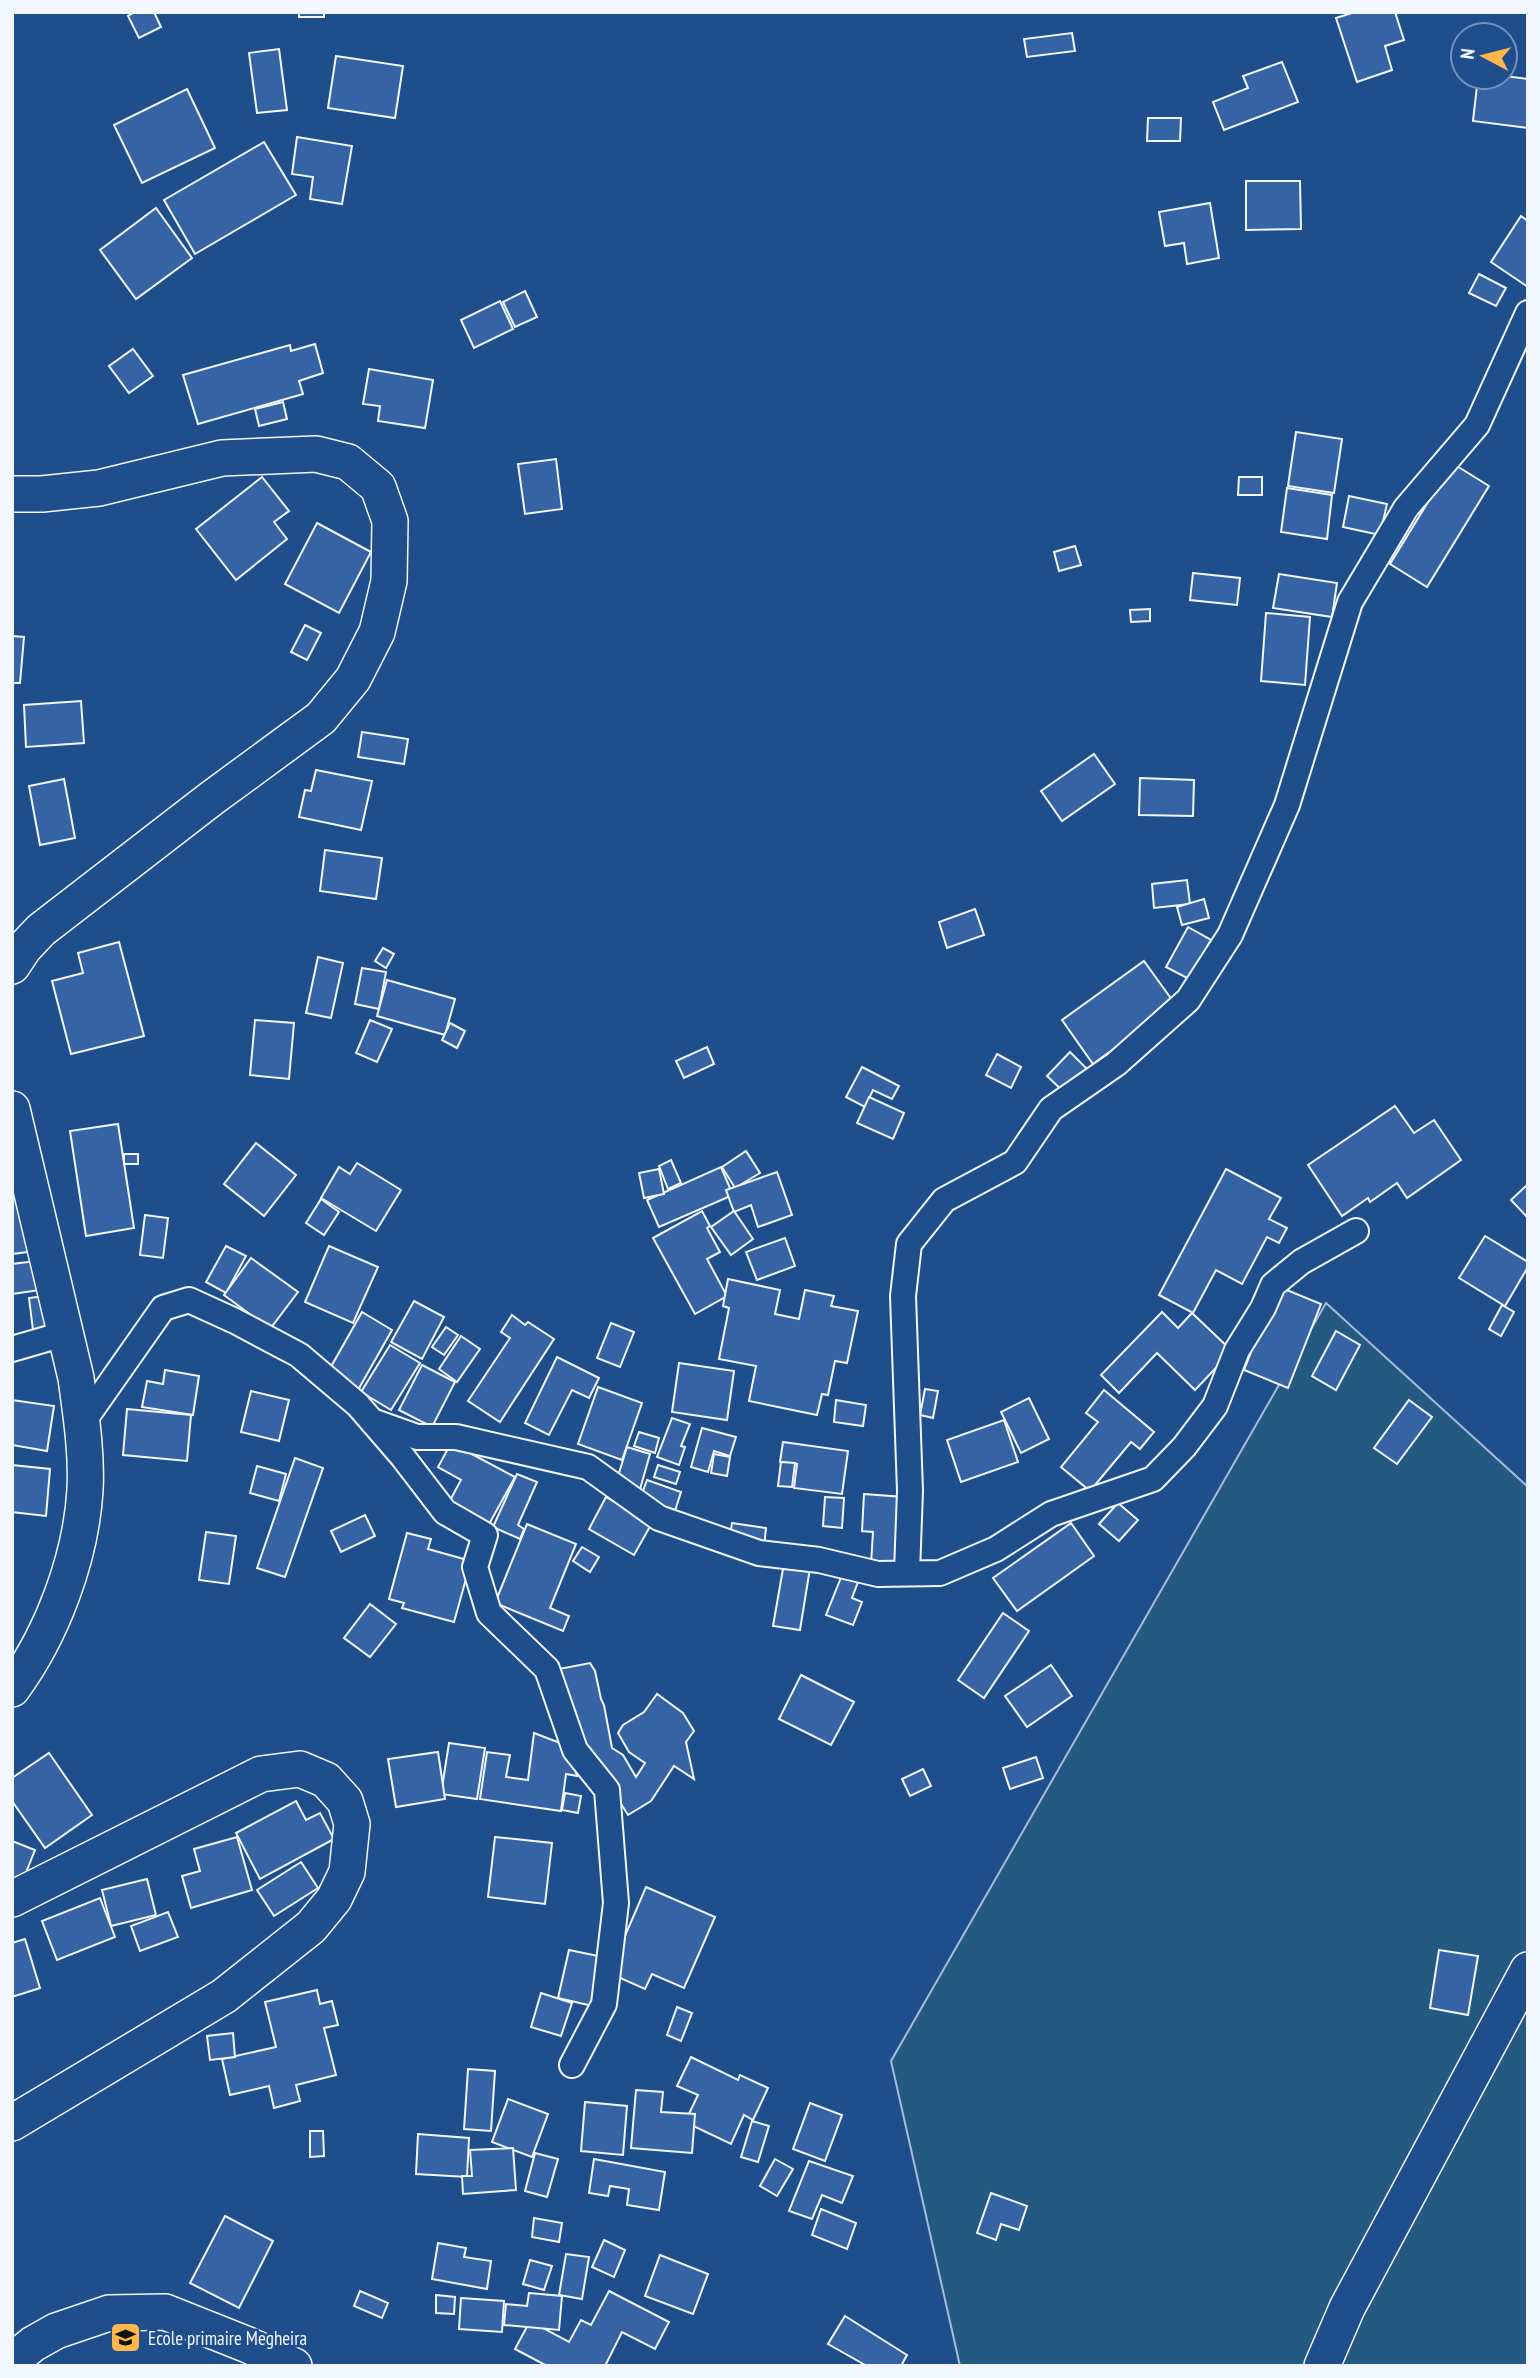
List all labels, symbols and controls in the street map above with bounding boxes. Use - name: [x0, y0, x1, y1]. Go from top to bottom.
- north arrow: [1449, 21, 1519, 91]
- text: N: [1455, 47, 1480, 60]
- school or university icon: Ecole primaire Megheira: [108, 2321, 142, 2355]
- place label: Ecole primaire Megheira: [148, 2326, 307, 2350]

